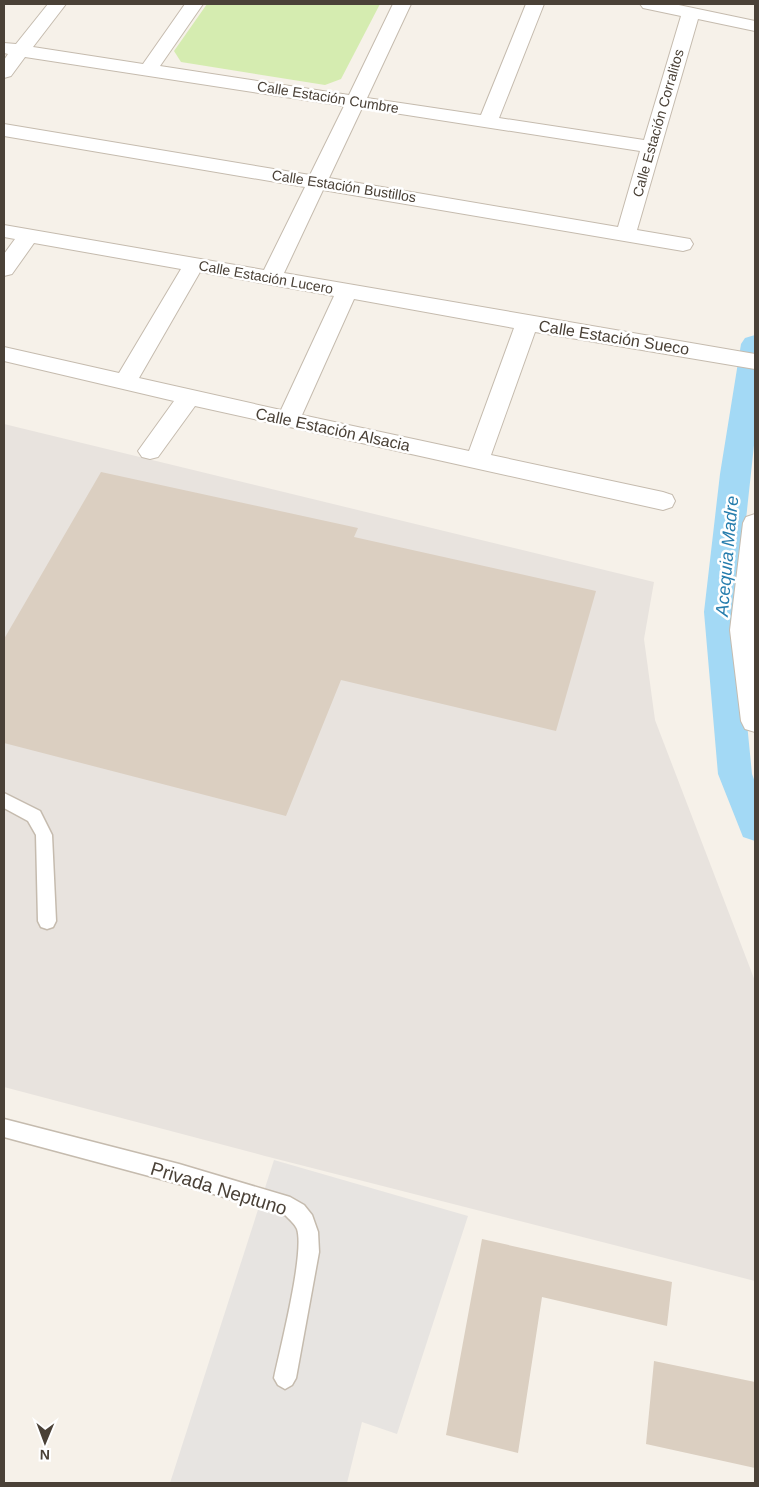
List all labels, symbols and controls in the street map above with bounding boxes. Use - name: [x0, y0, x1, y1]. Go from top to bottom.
- street label: Calle Estación Corralitos: [629, 47, 687, 199]
- street label: Calle Estación Cumbre: [256, 78, 400, 116]
- street label: Calle Estación Bustillos: [271, 167, 417, 205]
- street label: Calle Estación Lucero: [198, 257, 335, 297]
- street label: Calle Estación Sueco: [537, 317, 690, 358]
- street label: Calle Estación Alsacia: [254, 405, 412, 454]
- water label: Acequia Madre: [712, 495, 742, 618]
- street label: Privada Neptuno: [148, 1158, 290, 1219]
- north arrow: [20, 1417, 70, 1467]
- text: N: [40, 1447, 50, 1463]

